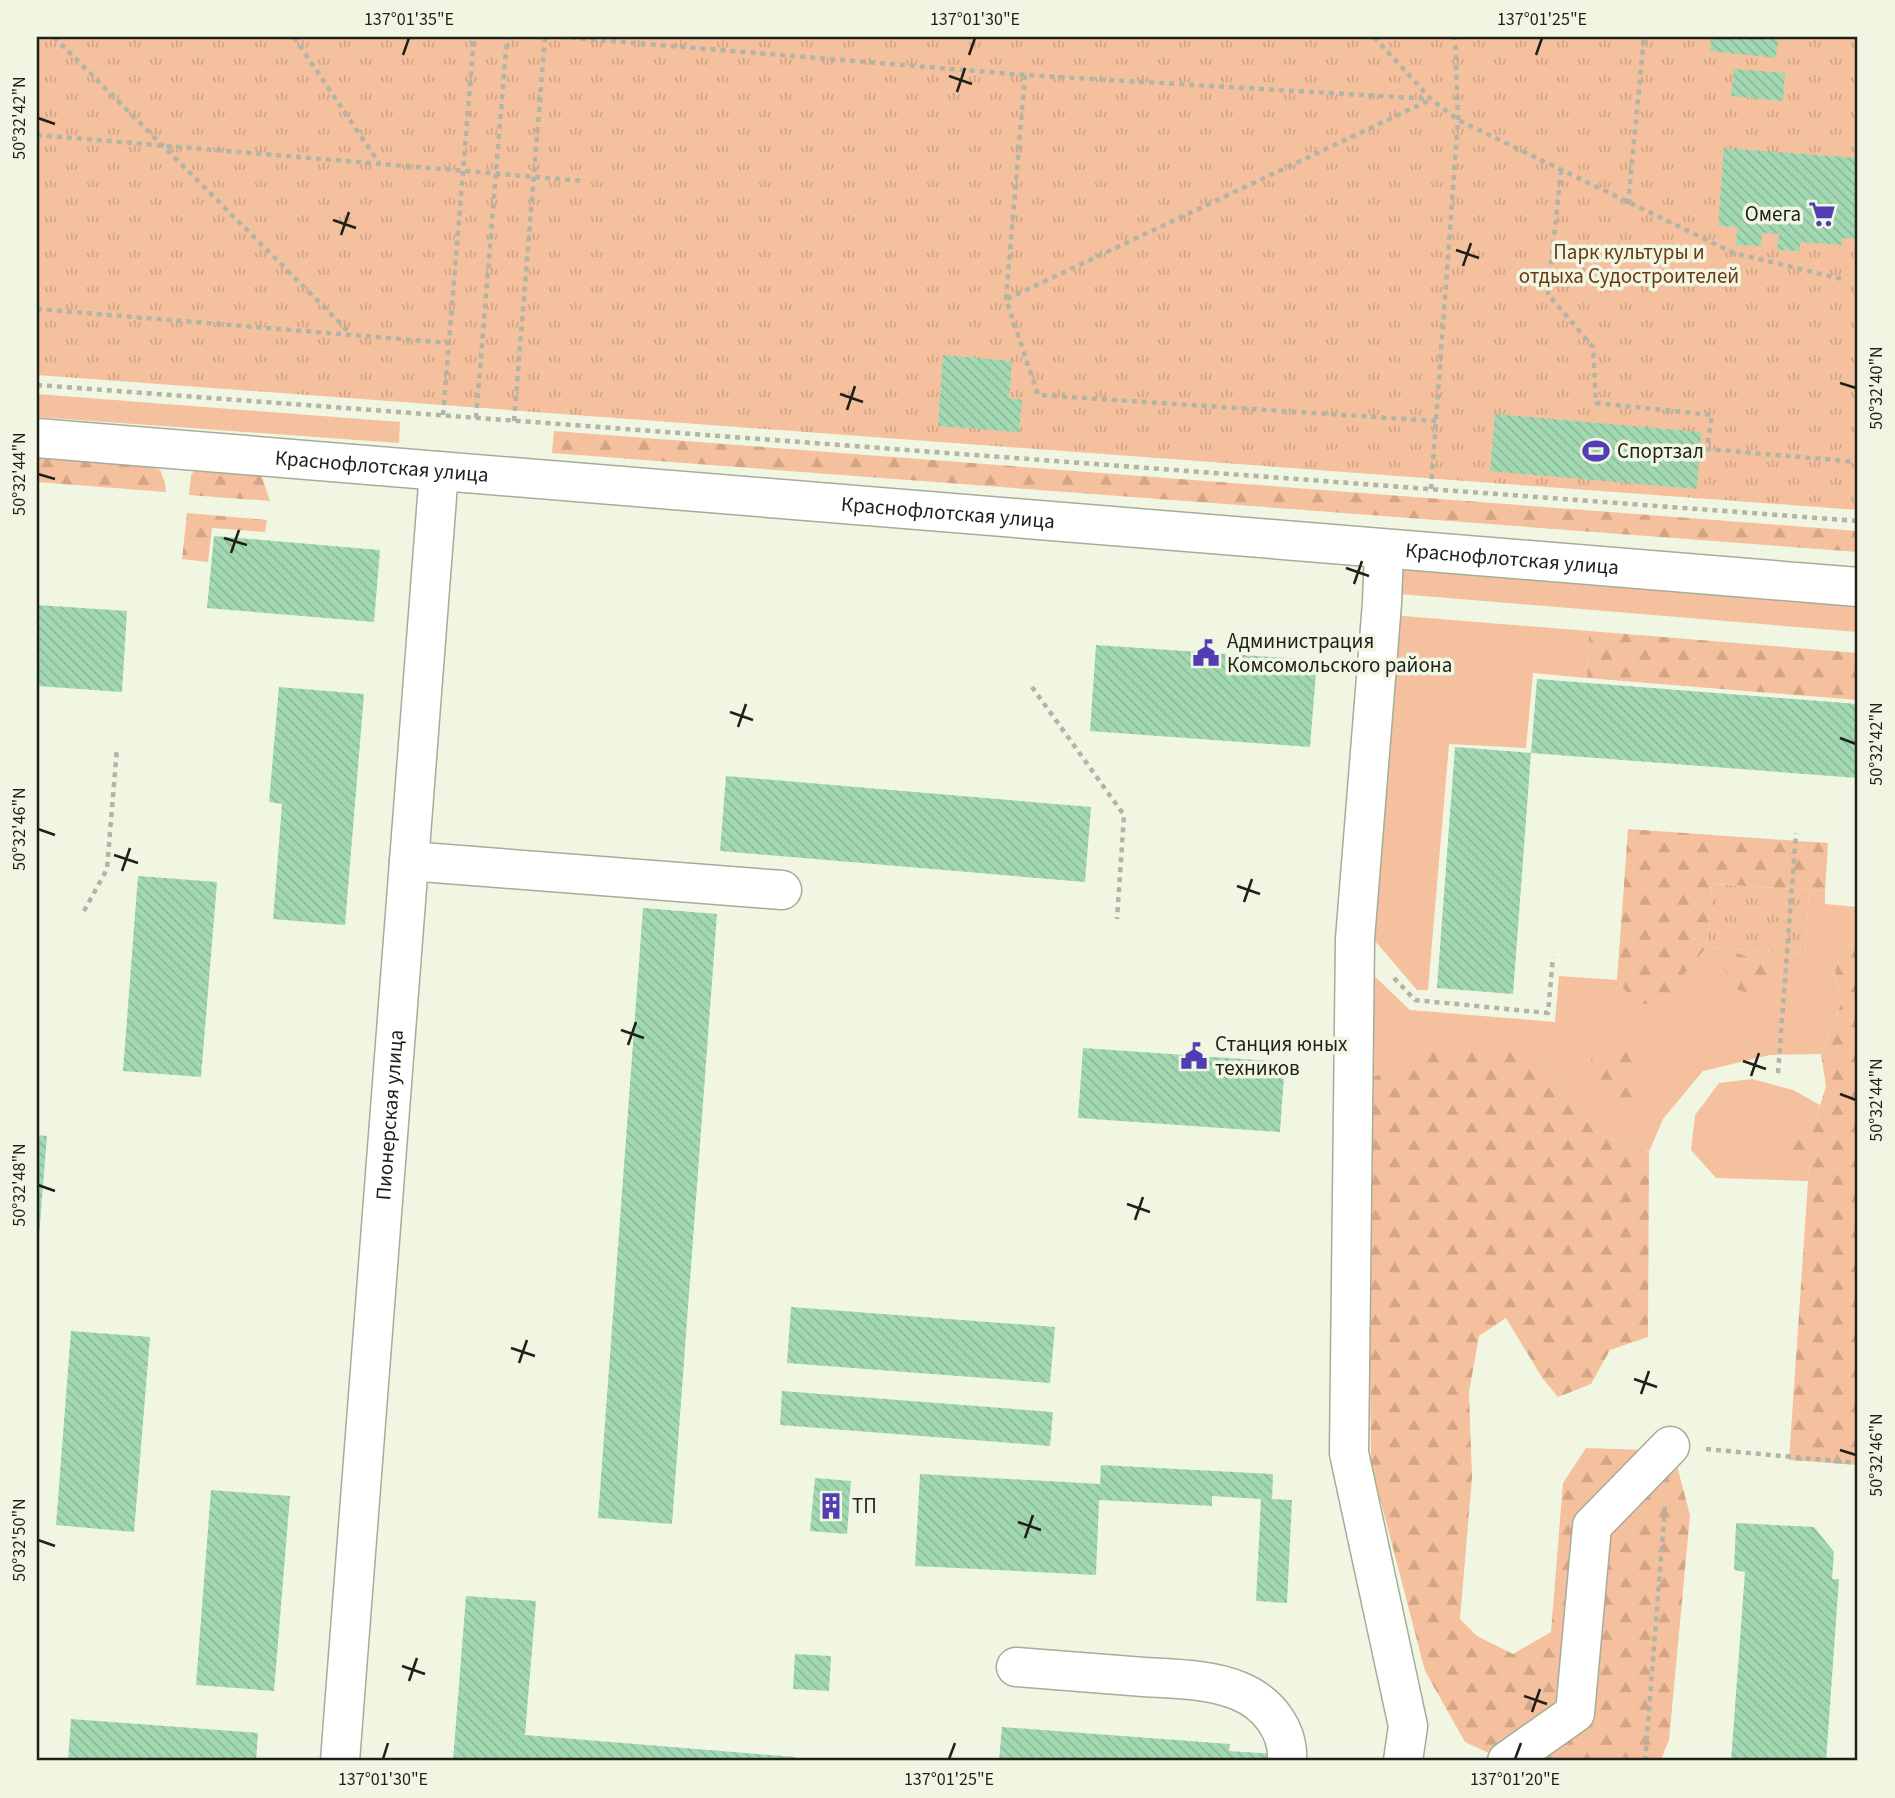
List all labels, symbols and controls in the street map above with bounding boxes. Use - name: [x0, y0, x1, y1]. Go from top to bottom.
- text: 137°01'35"E: [364, 7, 454, 32]
- text: 137°01'30"E: [930, 7, 1020, 32]
- text: 137°01'25"E: [1497, 7, 1587, 32]
- text: 50°32'42"N: [7, 76, 32, 160]
- place label: Омега: [1745, 199, 1801, 229]
- supermarket icon: Омега: [1807, 199, 1837, 229]
- park label: Парк культуры и отдыха Судостроителей: [1519, 237, 1739, 291]
- text: 50°32'40"N: [1864, 346, 1889, 430]
- text: 50°32'44"N: [7, 432, 32, 516]
- sports icon: Спортзал: [1581, 436, 1611, 466]
- place label: Спортзал: [1617, 436, 1704, 466]
- street label: Краснофлотская улица: [274, 443, 490, 490]
- street label: Краснофлотская улица: [840, 489, 1056, 536]
- street label: Краснофлотская улица: [1404, 535, 1620, 582]
- place label: Администрация Комсомольского района: [1227, 626, 1452, 680]
- public building icon: Администрация Комсомольского района: [1191, 638, 1221, 668]
- text: 50°32'42"N: [1864, 702, 1889, 786]
- text: 50°32'46"N: [7, 787, 32, 871]
- street label: Пионерская улица: [368, 1028, 411, 1201]
- place label: Станция юных техников: [1215, 1029, 1348, 1083]
- public building icon: Станция юных техников: [1179, 1041, 1209, 1071]
- text: 50°32'44"N: [1864, 1058, 1889, 1142]
- text: 50°32'48"N: [7, 1143, 32, 1227]
- text: 50°32'46"N: [1864, 1413, 1889, 1497]
- building icon: ТП: [816, 1491, 846, 1521]
- place label: ТП: [852, 1491, 877, 1521]
- text: 50°32'50"N: [7, 1498, 32, 1582]
- text: 137°01'30"E: [338, 1767, 428, 1792]
- text: 137°01'25"E: [904, 1767, 994, 1792]
- text: 137°01'20"E: [1470, 1767, 1560, 1792]

